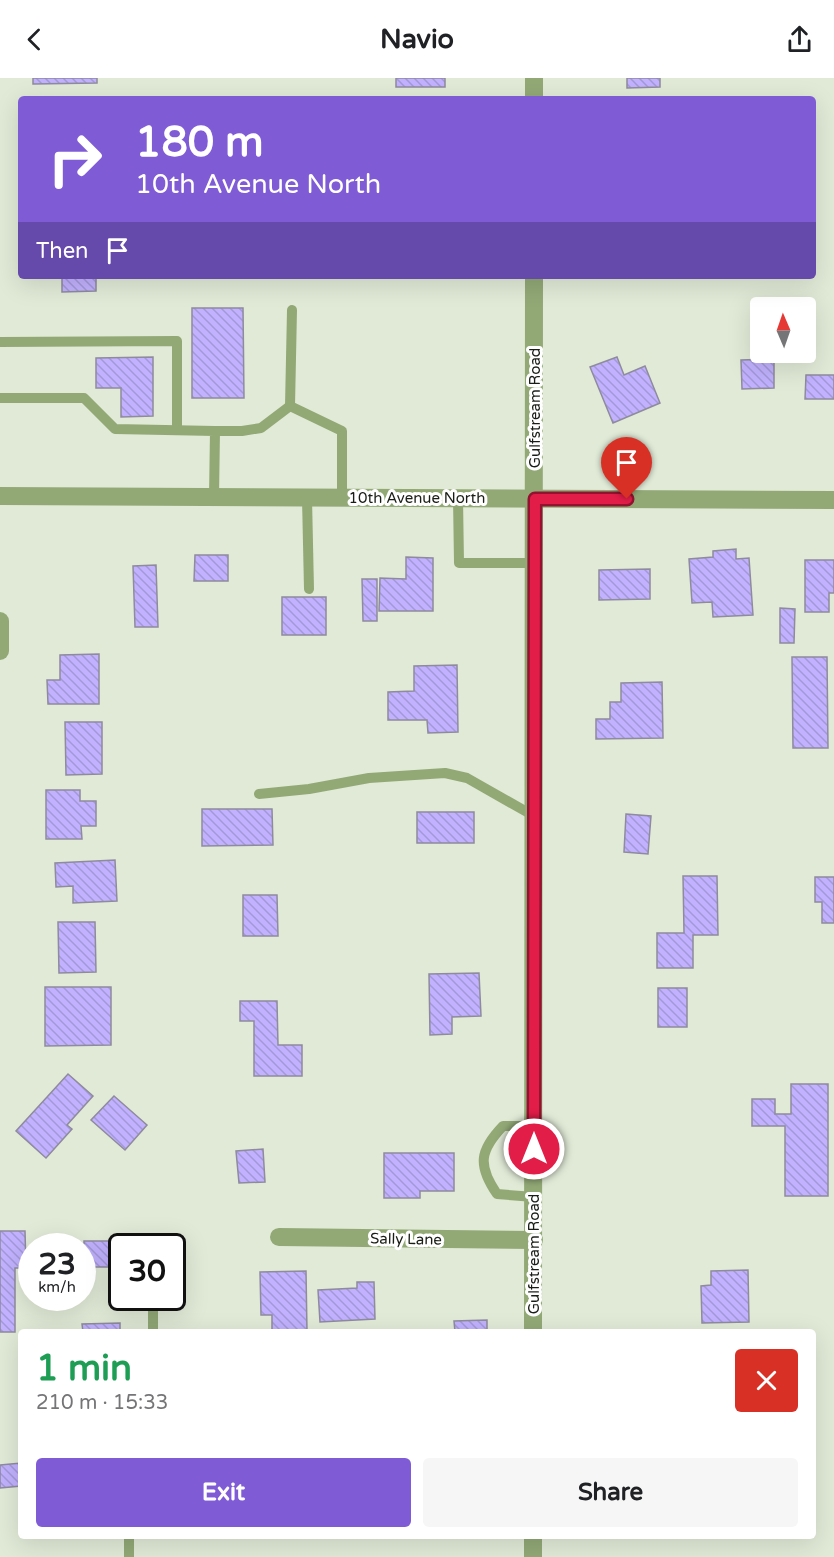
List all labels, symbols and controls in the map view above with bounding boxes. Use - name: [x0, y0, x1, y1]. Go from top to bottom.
- icon: back: [18, 23, 51, 56]
- text: Navio: [380, 23, 454, 56]
- icon: share: [783, 23, 816, 56]
- text: 180 m: [135, 117, 264, 168]
- icon: right: [36, 120, 114, 198]
- text: 10th Avenue North: [135, 168, 381, 201]
- icon: arrive: [101, 234, 134, 267]
- text: Then: [36, 238, 89, 264]
- north arrow: [750, 297, 816, 363]
- map controls: [750, 297, 816, 363]
- street label: Gulfstream Road: [526, 348, 544, 468]
- pin: [601, 437, 652, 499]
- icon: arrive: [610, 446, 643, 479]
- street label: 10th Avenue North: [349, 489, 485, 507]
- position arrow: [502, 1117, 566, 1181]
- street label: Gulfstream Road: [525, 1194, 543, 1314]
- street label: Sally Lane: [370, 1229, 442, 1249]
- speed limit sign: 30: [108, 1233, 186, 1311]
- text: 23: [38, 1246, 76, 1283]
- text: km/h: [38, 1278, 76, 1296]
- text: 1 min: [36, 1347, 132, 1390]
- button: close: [735, 1349, 798, 1412]
- text: 210 m · 15:33: [36, 1391, 168, 1415]
- button: Exit: [36, 1458, 411, 1527]
- button: Share: [423, 1458, 798, 1527]

